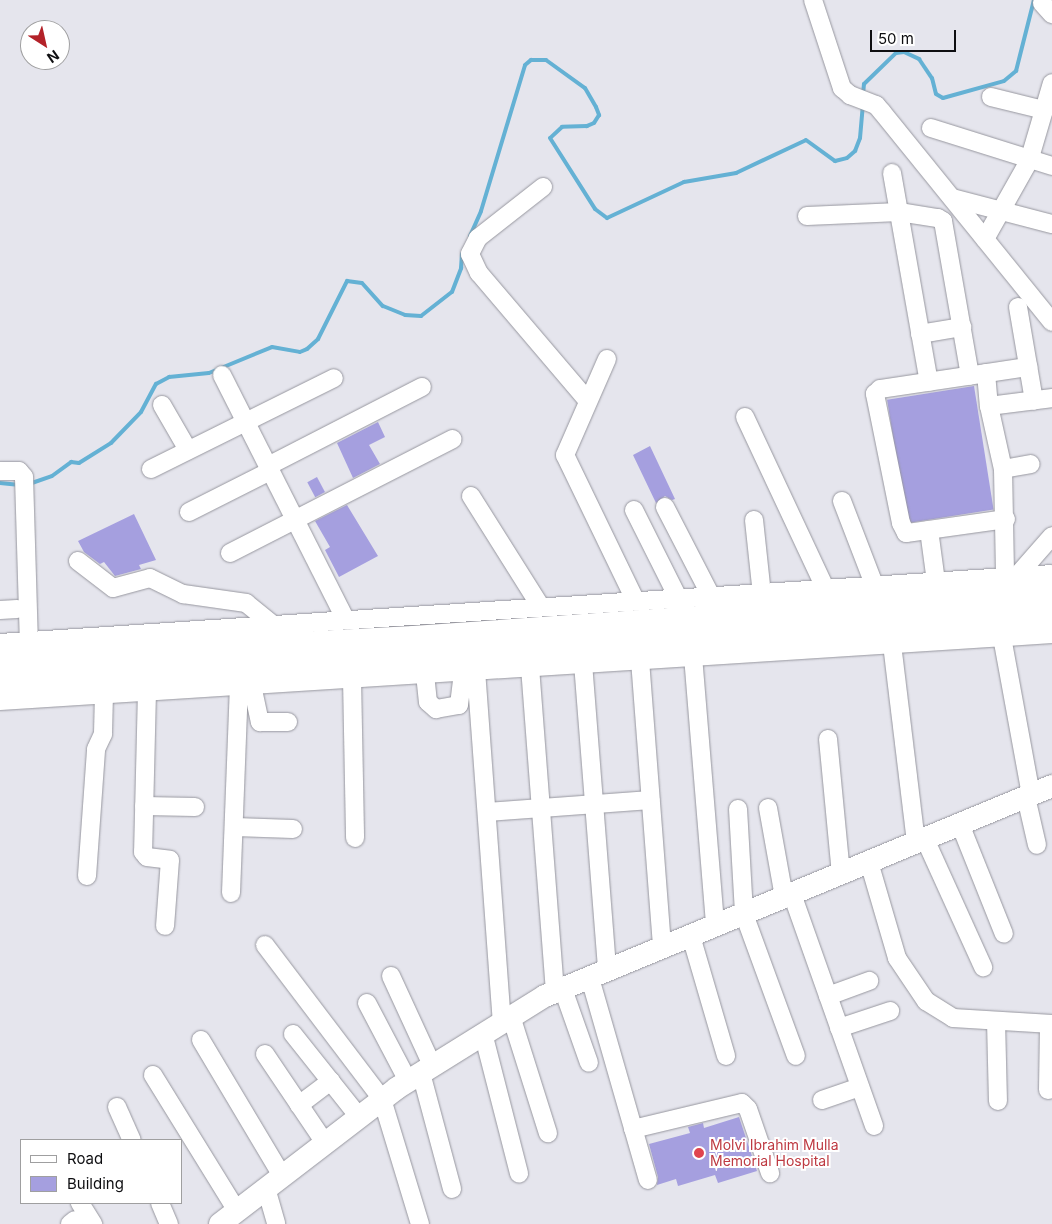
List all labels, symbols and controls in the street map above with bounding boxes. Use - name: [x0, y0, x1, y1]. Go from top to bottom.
- north arrow: [20, 20, 70, 70]
- scale bar: [872, 20, 958, 52]
- text: 50 m: [878, 29, 914, 48]
- text: N: [44, 47, 63, 67]
- place label: Molvi Ibrahim Mulla Memorial Hospital: [710, 1137, 839, 1170]
- legend: [20, 1139, 182, 1204]
- marker: Molvi Ibrahim Mulla Memorial Hospital: [692, 1146, 706, 1160]
- text: Road: [67, 1149, 103, 1168]
- text: Building: [67, 1174, 124, 1193]

